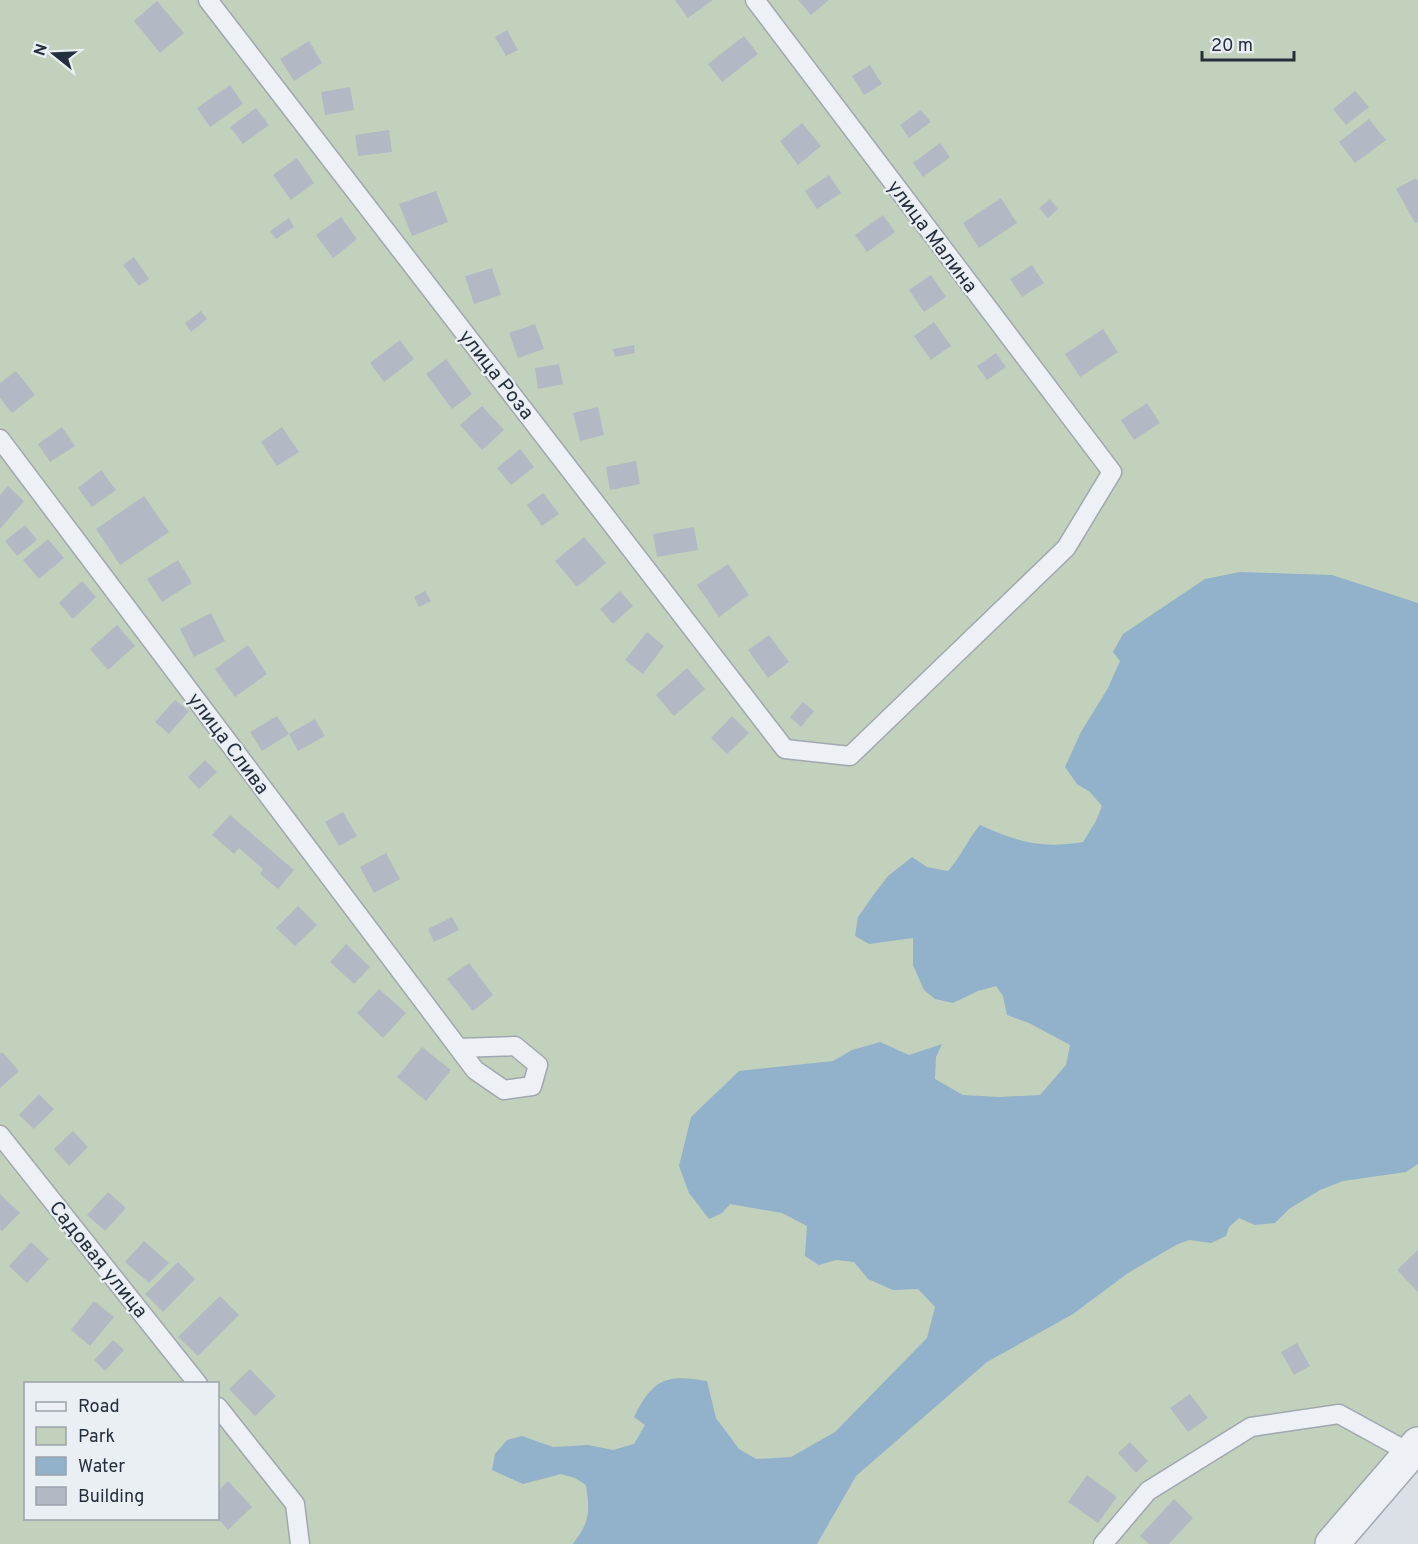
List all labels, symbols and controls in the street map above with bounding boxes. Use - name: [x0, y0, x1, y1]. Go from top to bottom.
- north arrow: [24, 24, 84, 84]
- scale bar: [1202, 24, 1294, 62]
- text: 20 m: [1211, 35, 1253, 58]
- text: N: [30, 41, 53, 59]
- street label: улица Малина: [880, 175, 982, 299]
- street label: улица Роза: [452, 325, 539, 426]
- street label: улица Слива: [181, 688, 274, 800]
- street label: Садовая улица: [42, 1196, 153, 1324]
- legend: [24, 1382, 219, 1520]
- text: Road: [78, 1396, 120, 1419]
- text: Park: [78, 1426, 115, 1449]
- text: Water: [78, 1456, 125, 1479]
- text: Building: [78, 1486, 144, 1509]

